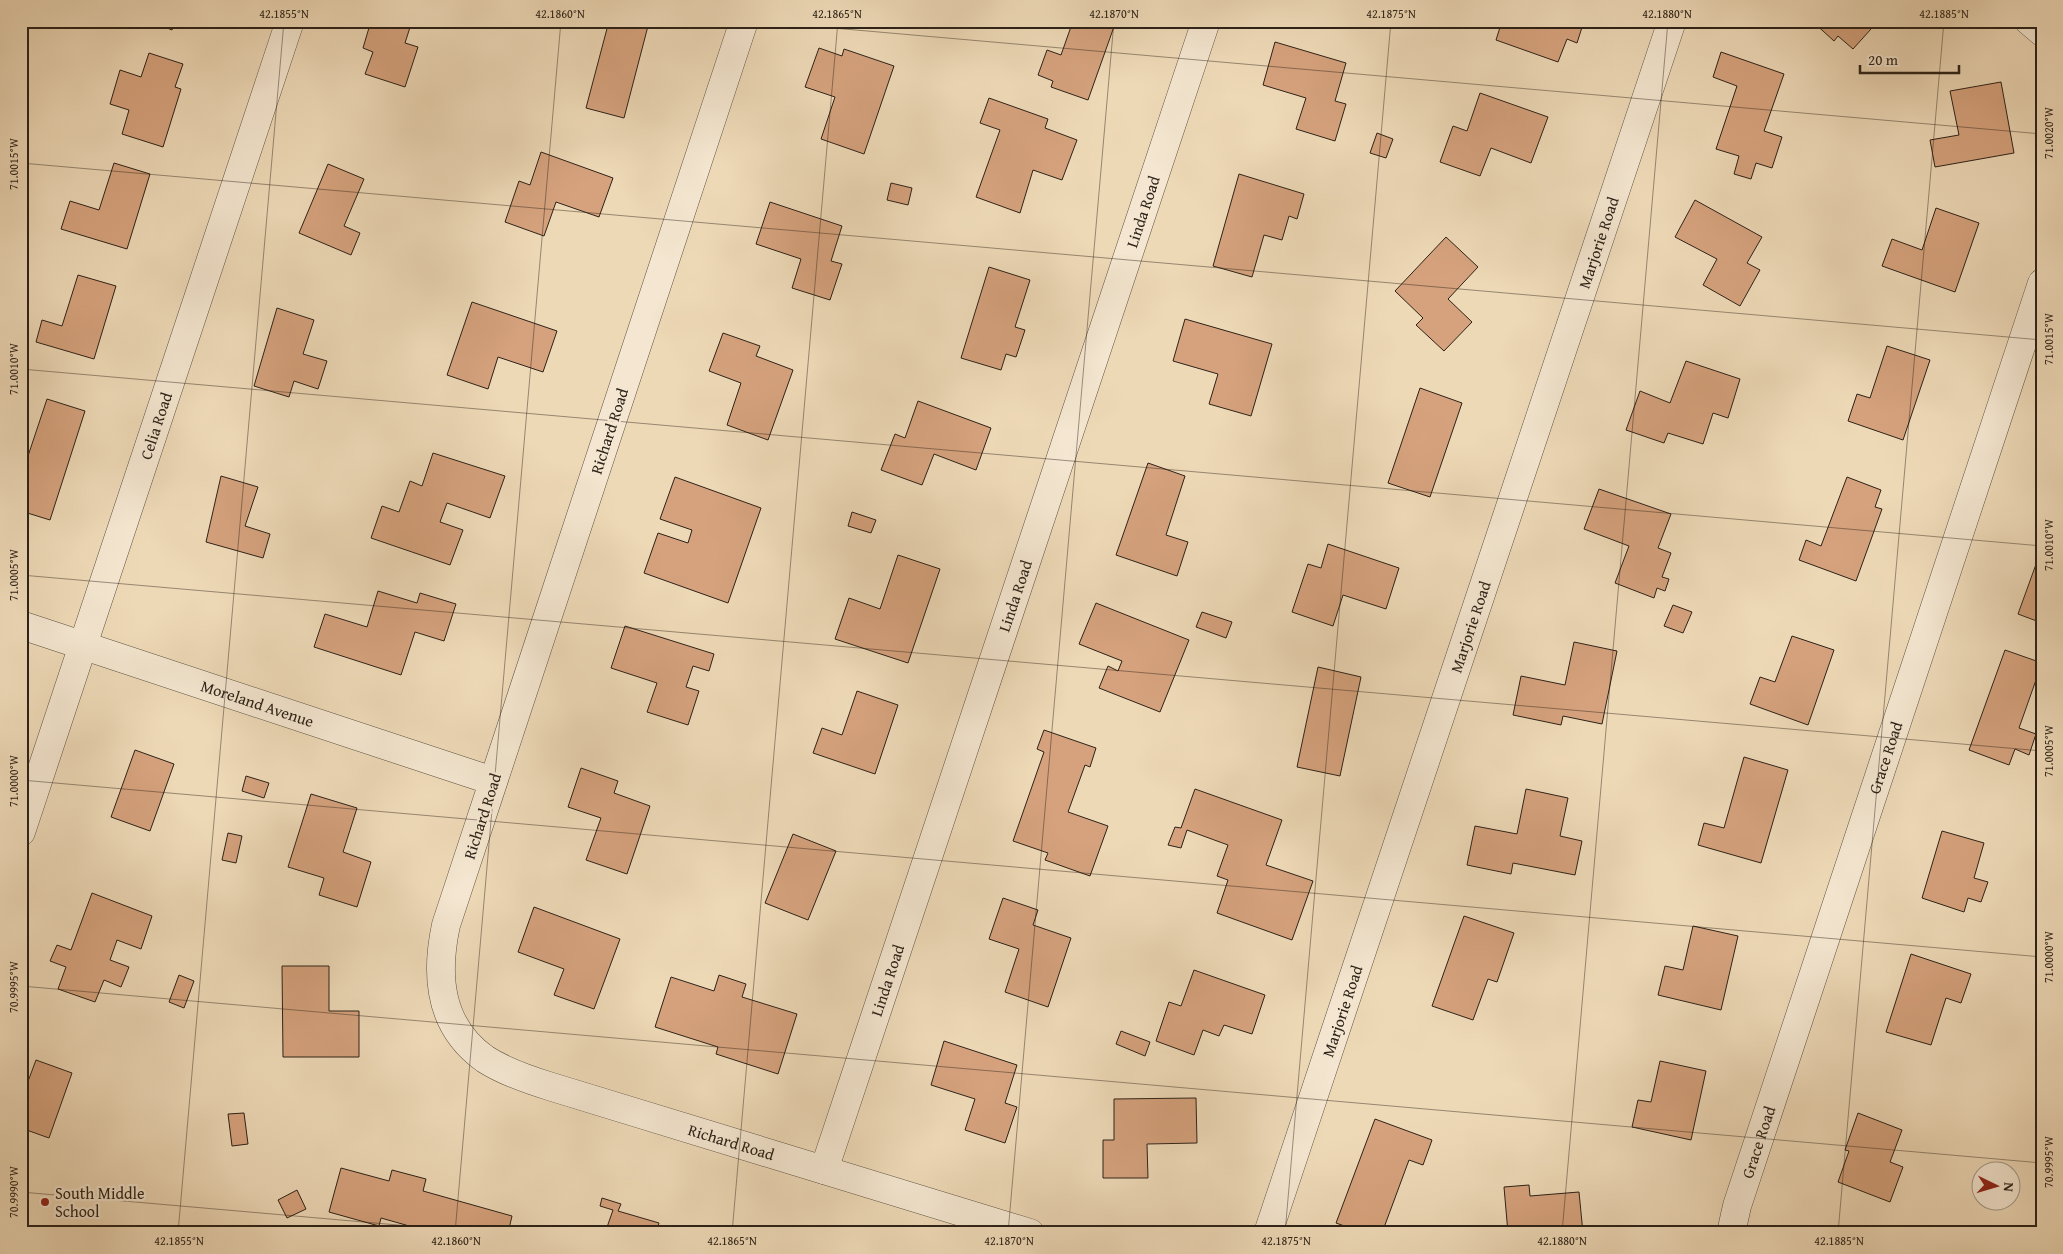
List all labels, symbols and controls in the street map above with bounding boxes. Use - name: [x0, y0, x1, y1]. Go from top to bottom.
- text: 42.1855°N: [259, 5, 309, 22]
- text: 42.1860°N: [535, 5, 585, 22]
- text: 42.1865°N: [812, 5, 862, 22]
- text: 42.1870°N: [1089, 5, 1139, 22]
- text: 42.1875°N: [1366, 5, 1416, 22]
- text: 42.1880°N: [1642, 5, 1692, 22]
- text: 42.1885°N: [1919, 5, 1969, 22]
- scale bar: [1860, 42, 1959, 74]
- text: 20 m: [1868, 49, 1899, 70]
- text: 71.0020°W: [2040, 106, 2057, 159]
- text: 71.0015°W: [5, 137, 22, 190]
- street label: Linda Road: [1120, 172, 1166, 251]
- street label: Marjorie Road: [1572, 193, 1625, 292]
- text: 71.0015°W: [2040, 312, 2057, 365]
- text: 71.0010°W: [5, 342, 22, 395]
- street label: Richard Road: [584, 384, 634, 477]
- street label: Celia Road: [133, 388, 178, 463]
- text: 71.0010°W: [2040, 518, 2057, 571]
- text: 71.0005°W: [5, 548, 22, 601]
- street label: Linda Road: [992, 556, 1038, 635]
- street label: Marjorie Road: [1444, 577, 1497, 676]
- street label: Moreland Avenue: [198, 673, 317, 733]
- street label: Grace Road: [1862, 718, 1909, 797]
- text: 71.0005°W: [2040, 724, 2057, 777]
- text: 71.0000°W: [5, 754, 22, 807]
- street label: Richard Road: [457, 769, 507, 862]
- text: 71.0000°W: [2040, 930, 2057, 983]
- street label: Linda Road: [864, 941, 910, 1019]
- text: 70.9995°W: [5, 960, 22, 1013]
- street label: Marjorie Road: [1316, 962, 1369, 1060]
- street label: Grace Road: [1735, 1102, 1781, 1181]
- street label: Richard Road: [685, 1117, 778, 1166]
- text: 70.9995°W: [2040, 1135, 2057, 1188]
- north arrow: [1970, 1162, 2020, 1212]
- text: 70.9990°W: [5, 1165, 22, 1218]
- place label: South Middle School: [55, 1181, 144, 1223]
- text: N: [1999, 1182, 2019, 1193]
- marker: South Middle School: [39, 1196, 51, 1208]
- text: 42.1855°N: [154, 1232, 204, 1249]
- text: 42.1860°N: [431, 1232, 481, 1249]
- text: 42.1865°N: [707, 1232, 757, 1249]
- text: 42.1870°N: [984, 1232, 1034, 1249]
- text: 42.1875°N: [1261, 1232, 1311, 1249]
- text: 42.1880°N: [1537, 1232, 1587, 1249]
- text: 42.1885°N: [1814, 1232, 1864, 1249]

